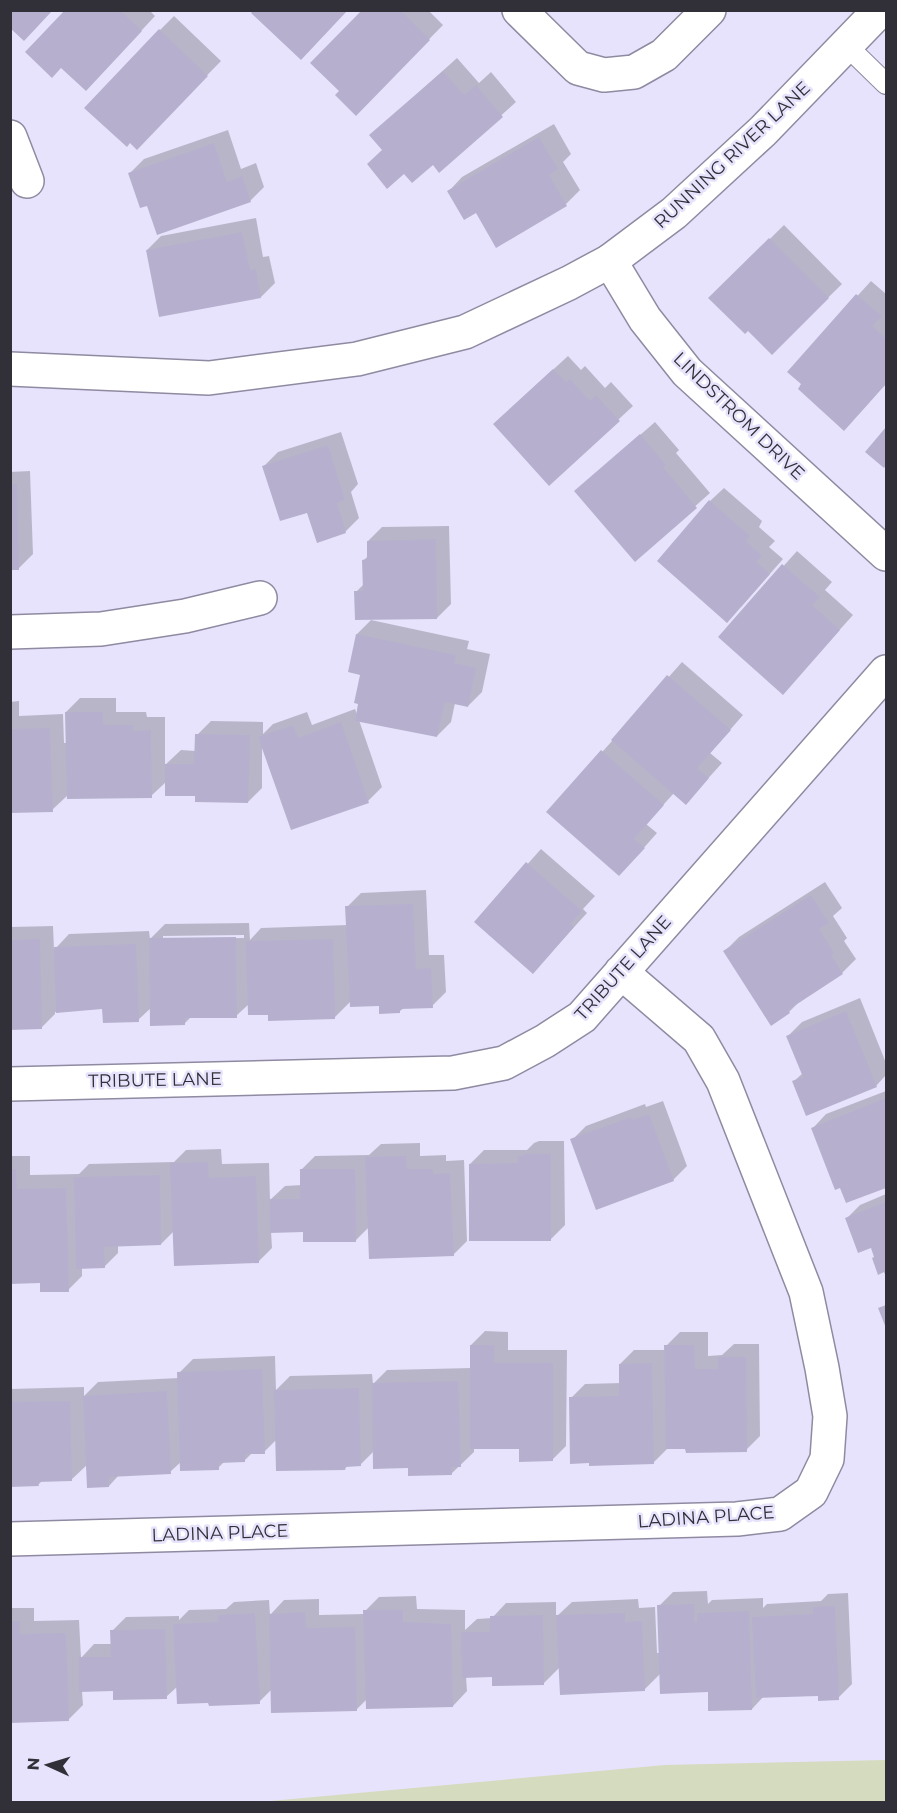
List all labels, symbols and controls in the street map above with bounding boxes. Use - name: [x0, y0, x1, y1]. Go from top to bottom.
- street label: RUNNING RIVER LANE: [649, 77, 815, 233]
- street label: LINDSTROM DRIVE: [669, 348, 809, 484]
- street label: TRIBUTE LANE: [570, 911, 676, 1025]
- street label: TRIBUTE LANE: [88, 1068, 222, 1092]
- street label: LADINA PLACE: [637, 1501, 775, 1533]
- street label: LADINA PLACE: [151, 1520, 289, 1546]
- north arrow: [18, 1735, 78, 1795]
- text: N: [24, 1757, 43, 1771]

